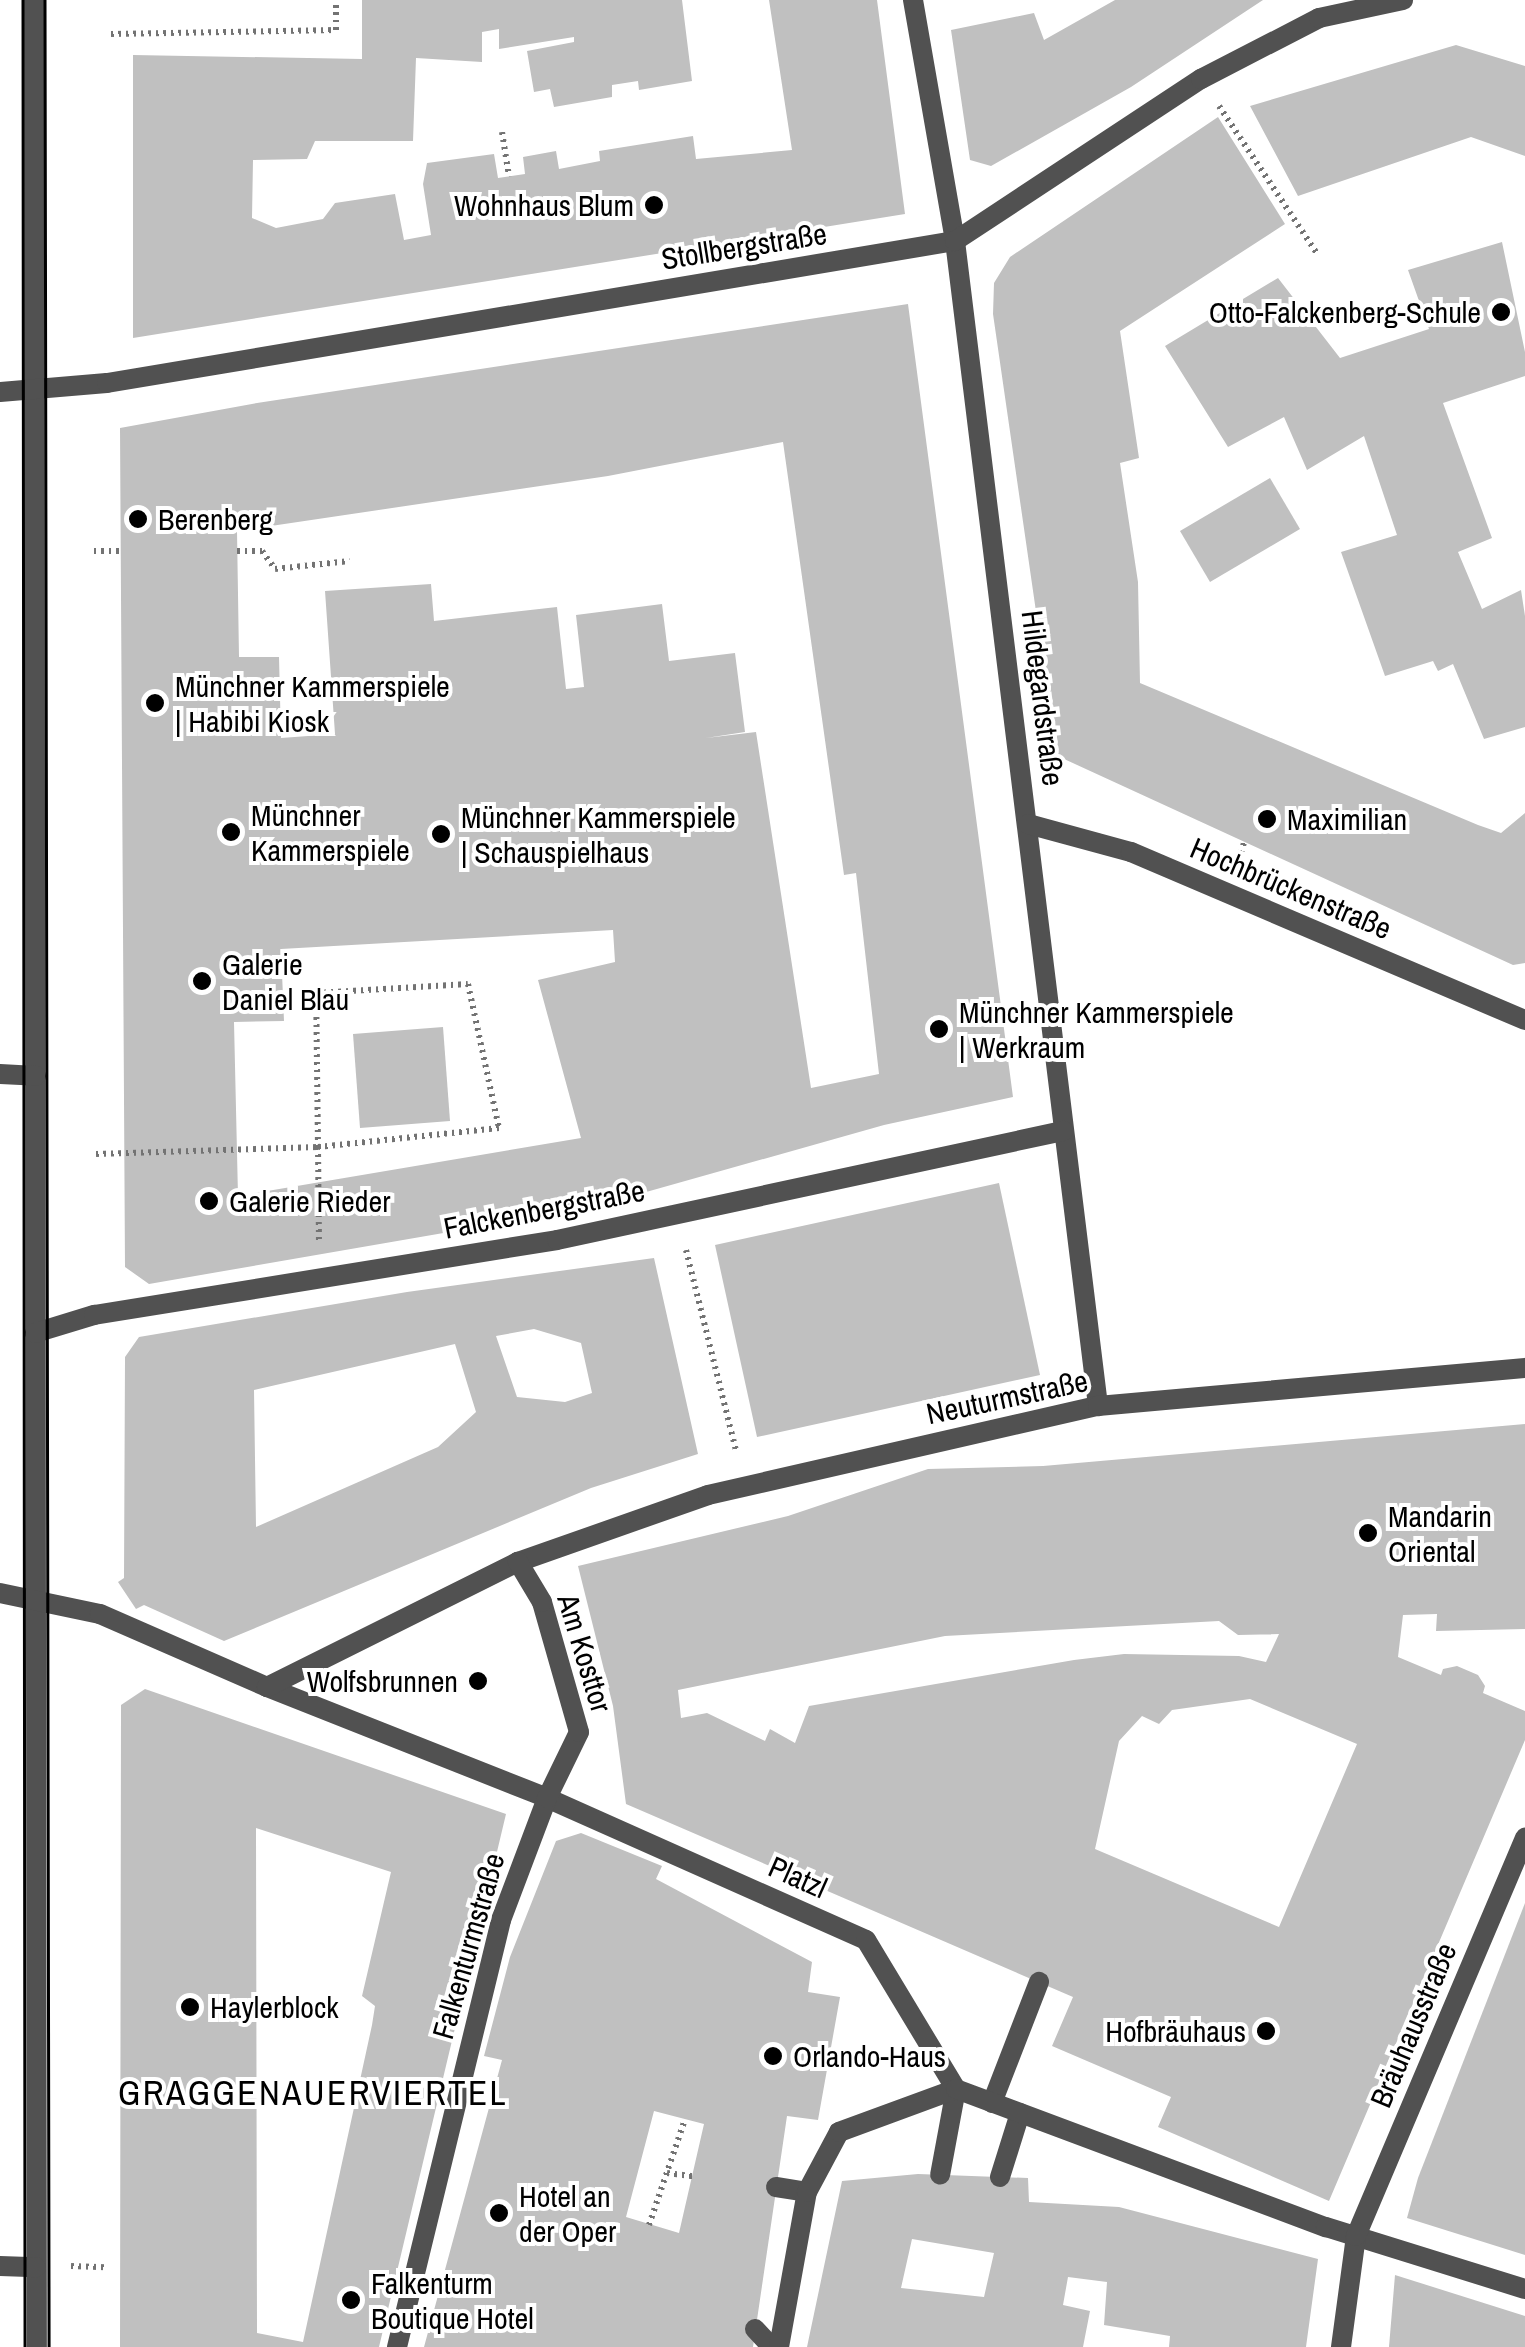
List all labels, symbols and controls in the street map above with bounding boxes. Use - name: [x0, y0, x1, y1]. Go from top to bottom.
- place label: Wohnhaus Blum: [454, 187, 634, 223]
- marker: Wohnhaus Blum: [643, 194, 665, 216]
- street label: Stollbergstraße: [659, 215, 829, 277]
- place label: Otto-Falckenberg-Schule: [1209, 294, 1481, 330]
- marker: Otto-Falckenberg-Schule: [1490, 301, 1512, 323]
- place label: Berenberg: [158, 501, 273, 537]
- marker: Berenberg: [127, 508, 149, 530]
- street label: Hildegardstraße: [1014, 608, 1072, 788]
- place label: Münchner Kammerspiele | Habibi Kiosk: [175, 668, 450, 738]
- marker: Münchner Kammerspiele | Habibi Kiosk: [144, 692, 166, 714]
- place label: Münchner Kammerspiele: [251, 797, 410, 868]
- place label: Münchner Kammerspiele | Schauspielhaus: [461, 799, 736, 870]
- place label: Maximilian: [1287, 801, 1407, 837]
- marker: Maximilian: [1256, 808, 1278, 830]
- marker: Münchner Kammerspiele: [220, 821, 242, 843]
- marker: Münchner Kammerspiele | Schauspielhaus: [430, 823, 452, 845]
- street label: Hochbrückenstraße: [1185, 829, 1397, 947]
- place label: Galerie Daniel Blau: [222, 946, 349, 1016]
- marker: Galerie Daniel Blau: [191, 970, 213, 992]
- place label: Münchner Kammerspiele | Werkraum: [959, 994, 1234, 1064]
- marker: Münchner Kammerspiele | Werkraum: [928, 1018, 950, 1040]
- street label: Falckenbergstraße: [440, 1172, 648, 1246]
- place label: Galerie Rieder: [229, 1183, 390, 1219]
- marker: Galerie Rieder: [198, 1190, 220, 1212]
- street label: Neuturmstraße: [923, 1362, 1091, 1432]
- place label: Mandarin Oriental: [1388, 1498, 1492, 1568]
- marker: Mandarin Oriental: [1357, 1522, 1379, 1544]
- street label: Am Kosttor: [550, 1590, 620, 1716]
- place label: Wolfsbrunnen: [307, 1663, 458, 1699]
- marker: Wolfsbrunnen: [467, 1670, 489, 1692]
- street label: Platzl: [763, 1848, 833, 1906]
- street label: Falkenturmstraße: [424, 1849, 512, 2043]
- street label: Bräuhausstraße: [1362, 1937, 1464, 2113]
- place label: Haylerblock: [210, 1989, 338, 2025]
- marker: Haylerblock: [179, 1996, 201, 2018]
- place label: Hofbräuhaus: [1105, 2013, 1246, 2049]
- marker: Hofbräuhaus: [1255, 2020, 1277, 2042]
- place label: Orlando-Haus: [793, 2038, 946, 2074]
- marker: Orlando-Haus: [762, 2045, 784, 2067]
- district label: GRAGGENAUERVIERTEL: [118, 2072, 508, 2114]
- place label: Hotel an der Oper: [519, 2178, 616, 2248]
- marker: Hotel an der Oper: [488, 2202, 510, 2224]
- place label: Falkenturm Boutique Hotel: [371, 2265, 534, 2336]
- marker: Falkenturm Boutique Hotel: [340, 2289, 362, 2311]

